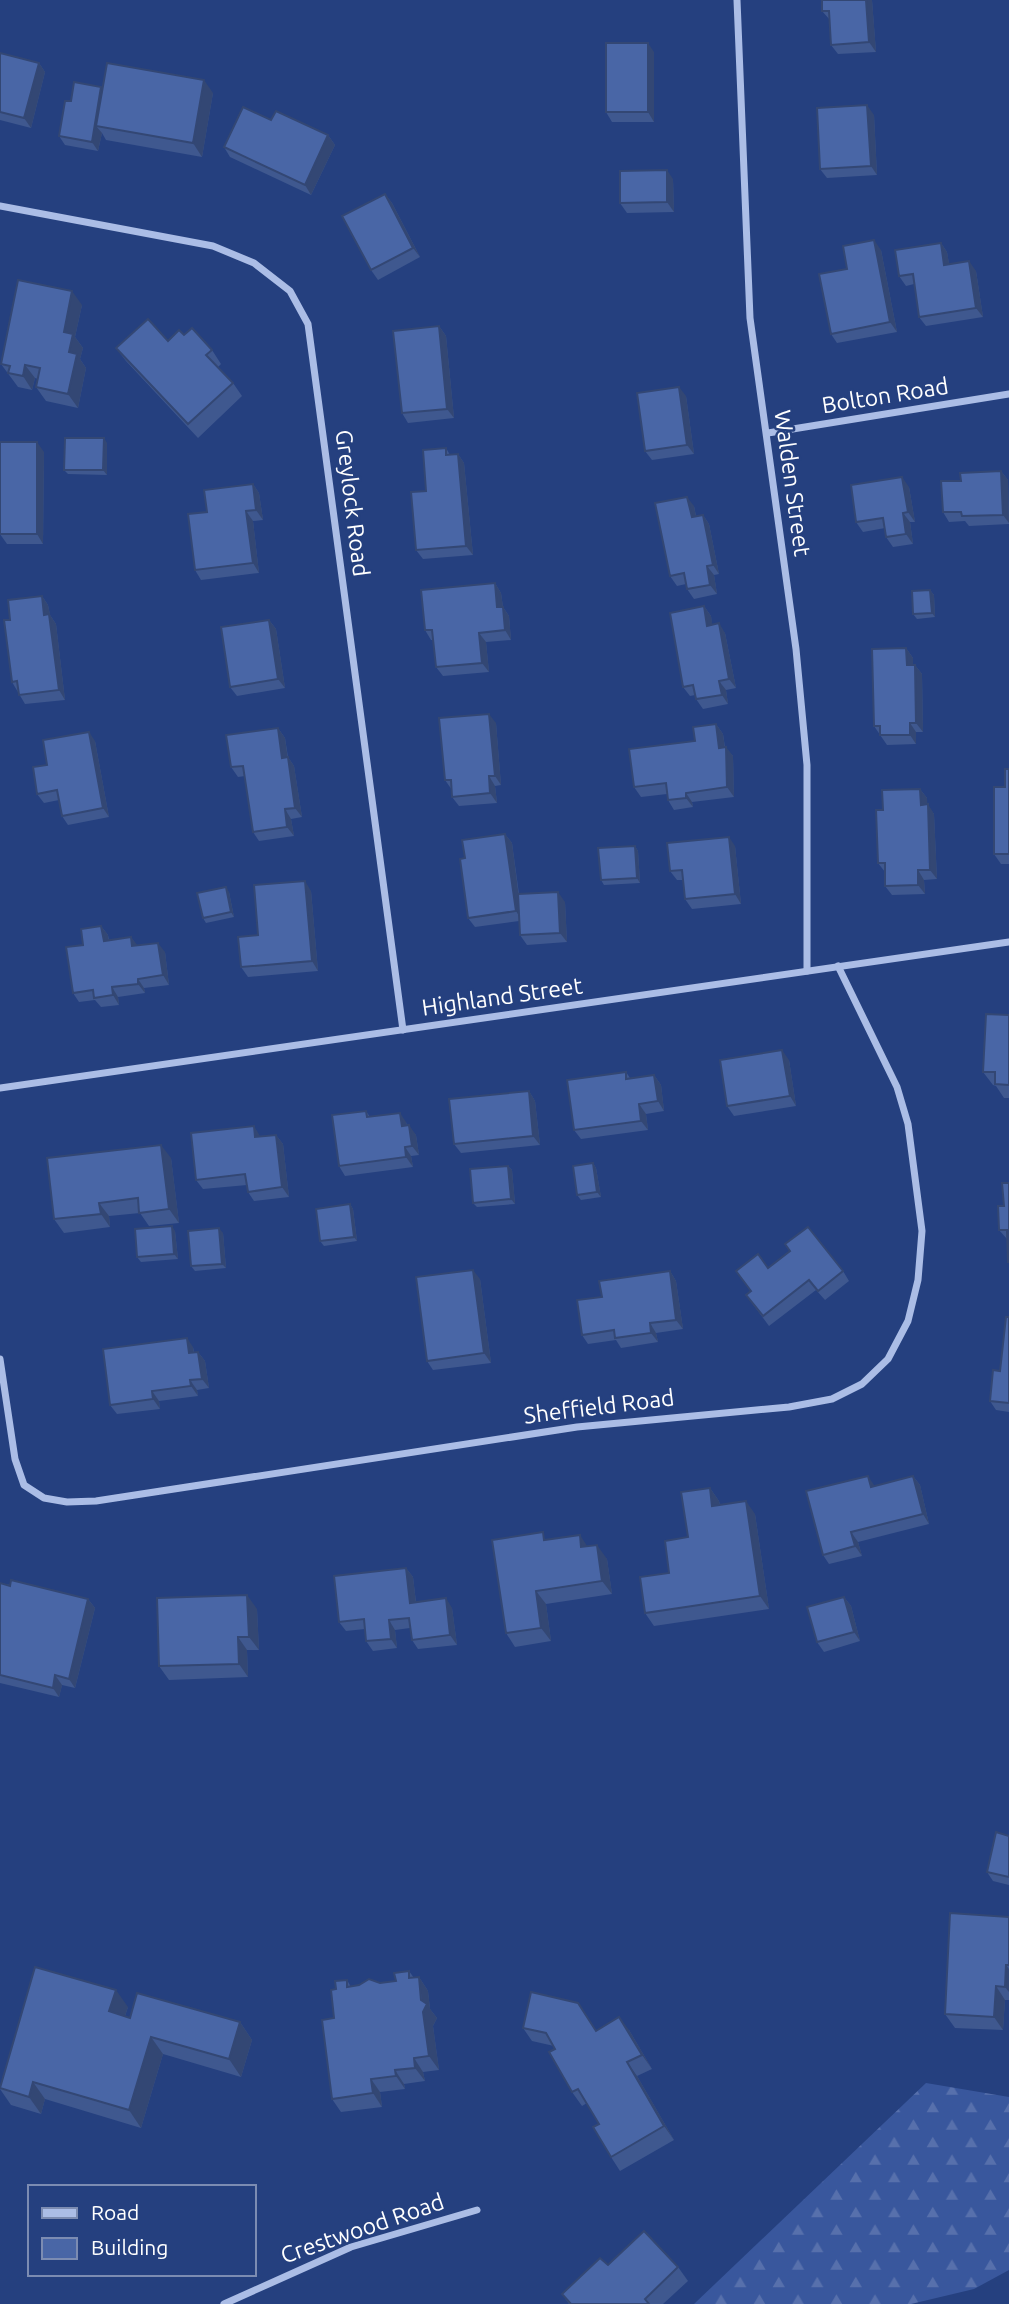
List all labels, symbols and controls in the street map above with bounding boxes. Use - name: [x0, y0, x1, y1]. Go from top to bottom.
- street label: Bolton Road: [820, 373, 950, 417]
- street label: Walden Street: [770, 408, 816, 558]
- street label: Greylock Road: [332, 428, 374, 578]
- street label: Highland Street: [420, 972, 584, 1020]
- street label: Sheffield Road: [522, 1384, 676, 1428]
- legend: [28, 2185, 256, 2276]
- street label: Crestwood Road: [277, 2188, 447, 2268]
- text: Road: [91, 2200, 139, 2224]
- text: Building: [91, 2235, 168, 2259]

